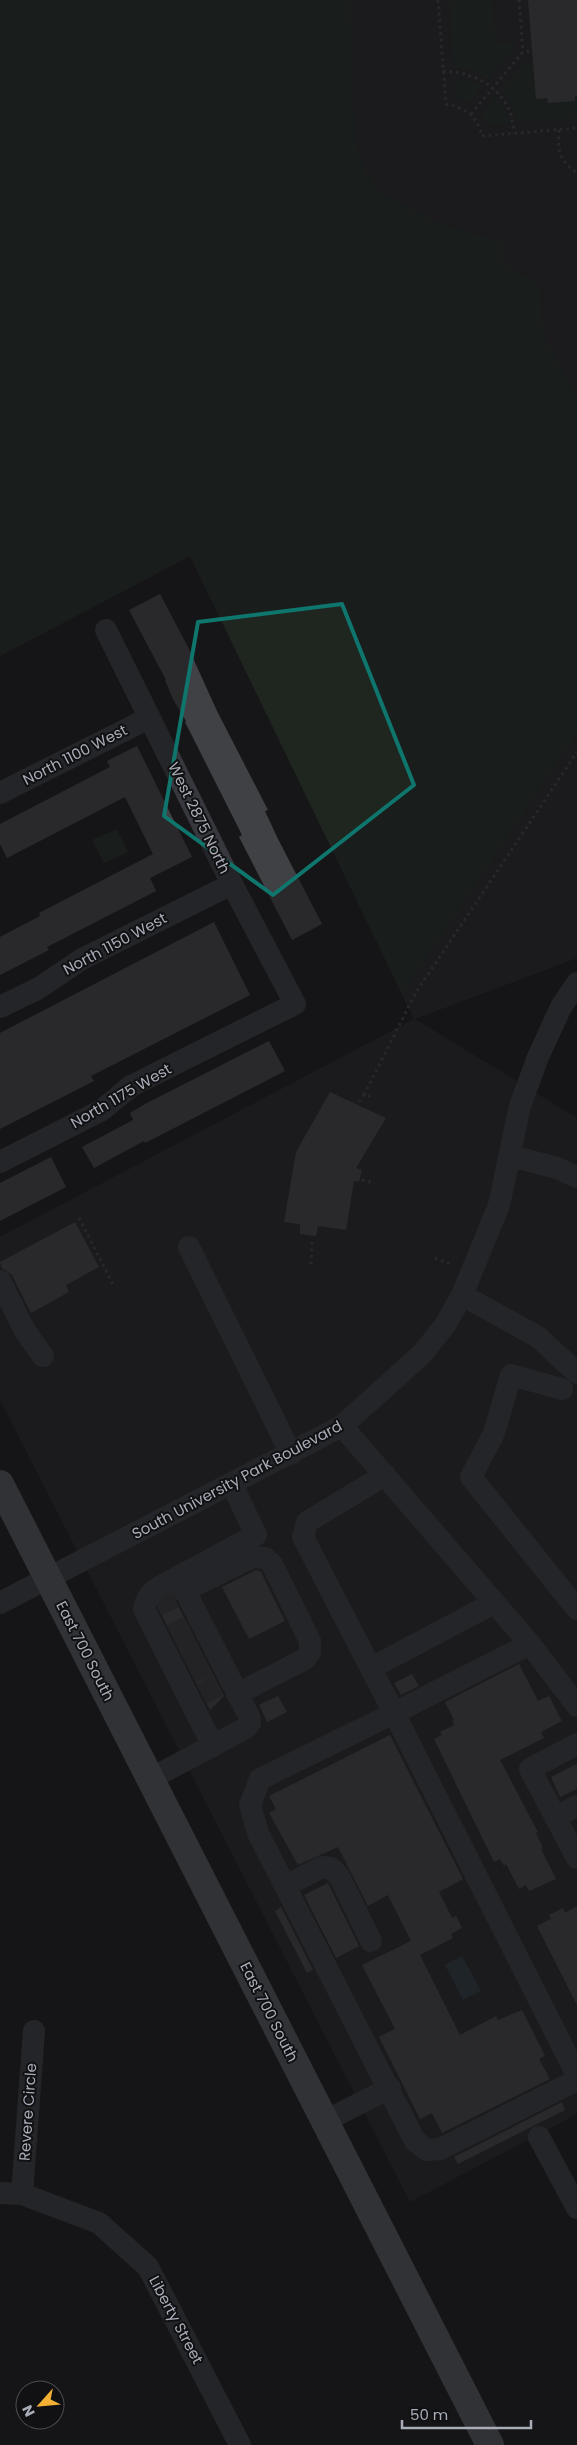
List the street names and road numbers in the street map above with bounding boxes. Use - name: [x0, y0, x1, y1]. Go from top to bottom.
- street label: North 1100 West: [19, 719, 131, 790]
- street label: West 2875 North: [163, 758, 236, 877]
- street label: North 1150 West: [59, 907, 170, 980]
- street label: North 1175 West: [66, 1058, 175, 1133]
- street label: South University Park Boulevard: [128, 1415, 345, 1544]
- street label: East 700 South: [51, 1597, 120, 1704]
- street label: East 700 South: [235, 1958, 304, 2065]
- street label: Revere Circle: [14, 2062, 41, 2162]
- street label: Liberty Street: [144, 2272, 208, 2368]

